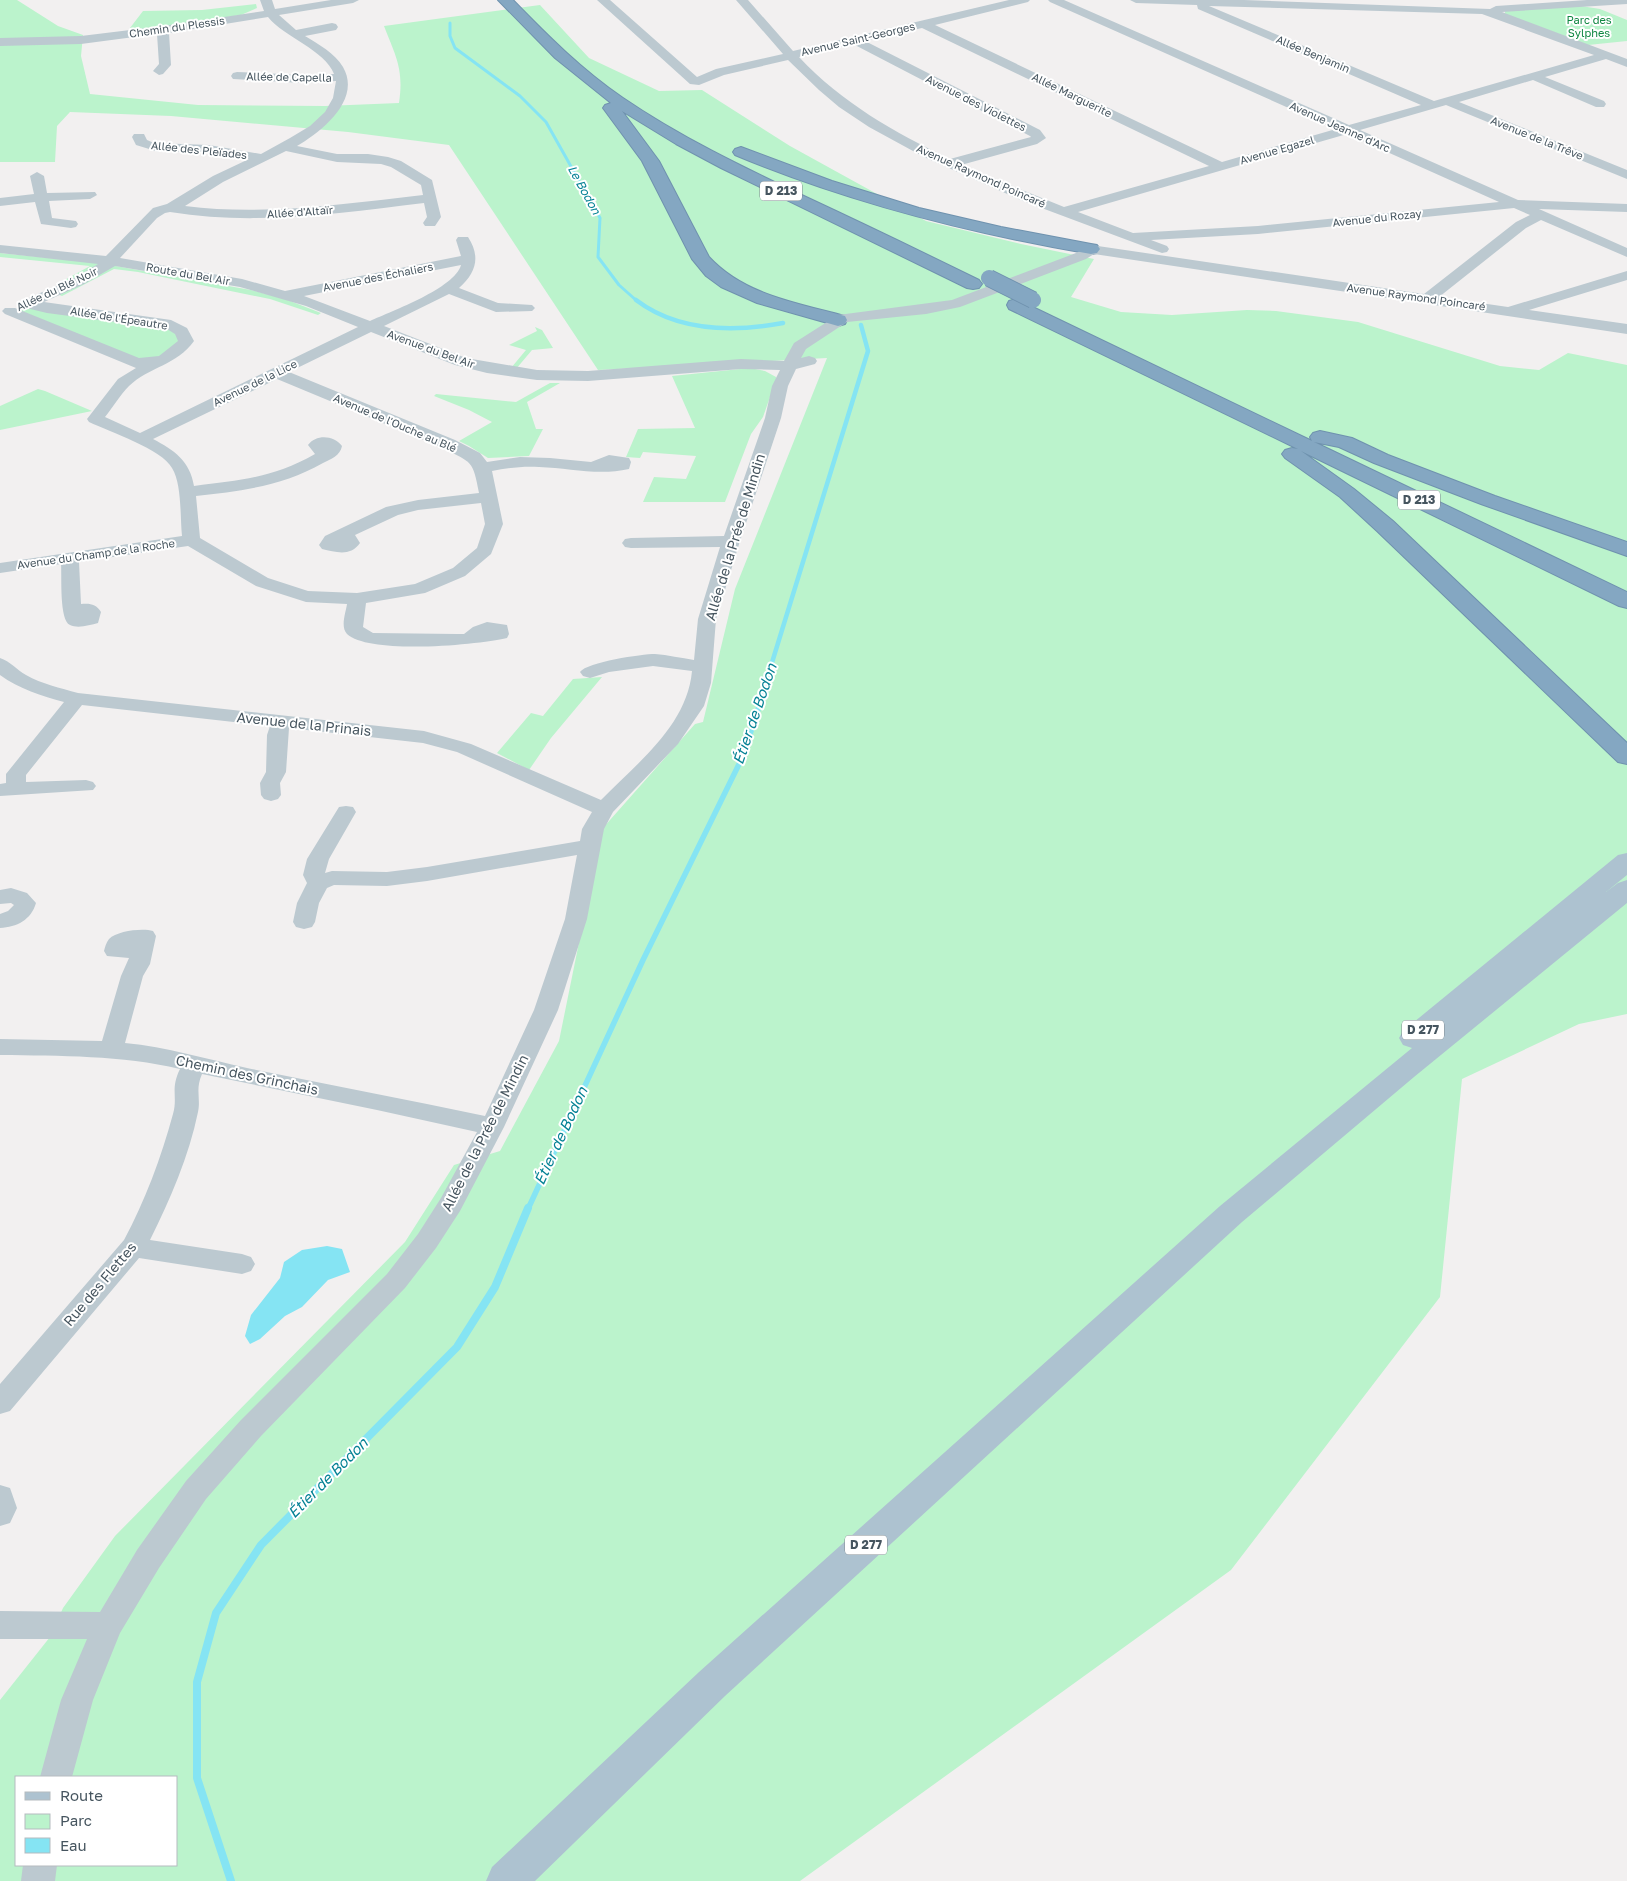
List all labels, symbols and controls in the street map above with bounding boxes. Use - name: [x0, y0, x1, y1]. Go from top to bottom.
- street label: Chemin du Plessis: [128, 13, 226, 40]
- park label: Parc des Sylphes: [1566, 13, 1612, 39]
- street label: Avenue Saint-Georges: [800, 19, 916, 58]
- street label: Allée Benjamin: [1274, 32, 1352, 75]
- street label: Allée de Capella: [246, 69, 332, 84]
- street label: Allée Marguerite: [1030, 70, 1114, 120]
- street label: Avenue des Violettes: [924, 72, 1029, 134]
- street label: Avenue Jeanne d'Arc: [1288, 98, 1393, 155]
- street label: Avenue de la Trêve: [1489, 113, 1585, 162]
- street label: Avenue Egazel: [1238, 133, 1316, 166]
- street label: Allée des Pleïades: [150, 138, 248, 161]
- street label: Avenue Raymond Poincaré: [915, 141, 1048, 210]
- water label: Le Bodon: [565, 163, 604, 217]
- road number: D 213: [760, 182, 802, 200]
- street label: Allée d'Altaïr: [266, 203, 334, 220]
- street label: Avenue du Rozay: [1332, 206, 1422, 229]
- street label: Avenue des Échaliers: [322, 259, 434, 294]
- street label: Route du Bel Air: [145, 260, 232, 287]
- street label: Allée du Blé Noir: [14, 264, 100, 313]
- street label: Avenue Raymond Poincaré: [1346, 280, 1486, 313]
- street label: Allée de l'Épeautre: [69, 303, 169, 332]
- street label: Avenue du Bel Air: [386, 327, 477, 371]
- street label: Avenue de la Lice: [211, 357, 299, 408]
- street label: Avenue de l'Ouche au Blé: [332, 391, 459, 454]
- street label: Allée de la Prée de Mindin: [701, 451, 768, 622]
- road number: D 213: [1398, 490, 1440, 510]
- street label: Avenue du Champ de la Roche: [16, 536, 176, 571]
- water label: Étier de Bodon: [728, 660, 780, 767]
- street label: Avenue de la Prinais: [236, 708, 372, 739]
- road number: D 277: [1402, 1020, 1444, 1040]
- street label: Chemin des Grinchais: [174, 1051, 320, 1098]
- street label: Allée de la Prée de Mindin: [438, 1052, 532, 1214]
- water label: Étier de Bodon: [530, 1083, 591, 1187]
- street label: Rue des Flettes: [60, 1238, 140, 1329]
- water label: Étier de Bodon: [284, 1433, 372, 1521]
- road number: D 277: [845, 1536, 887, 1554]
- legend: [15, 1776, 178, 1866]
- text: Route: [60, 1786, 103, 1804]
- text: Parc: [60, 1811, 92, 1829]
- text: Eau: [60, 1836, 87, 1854]

